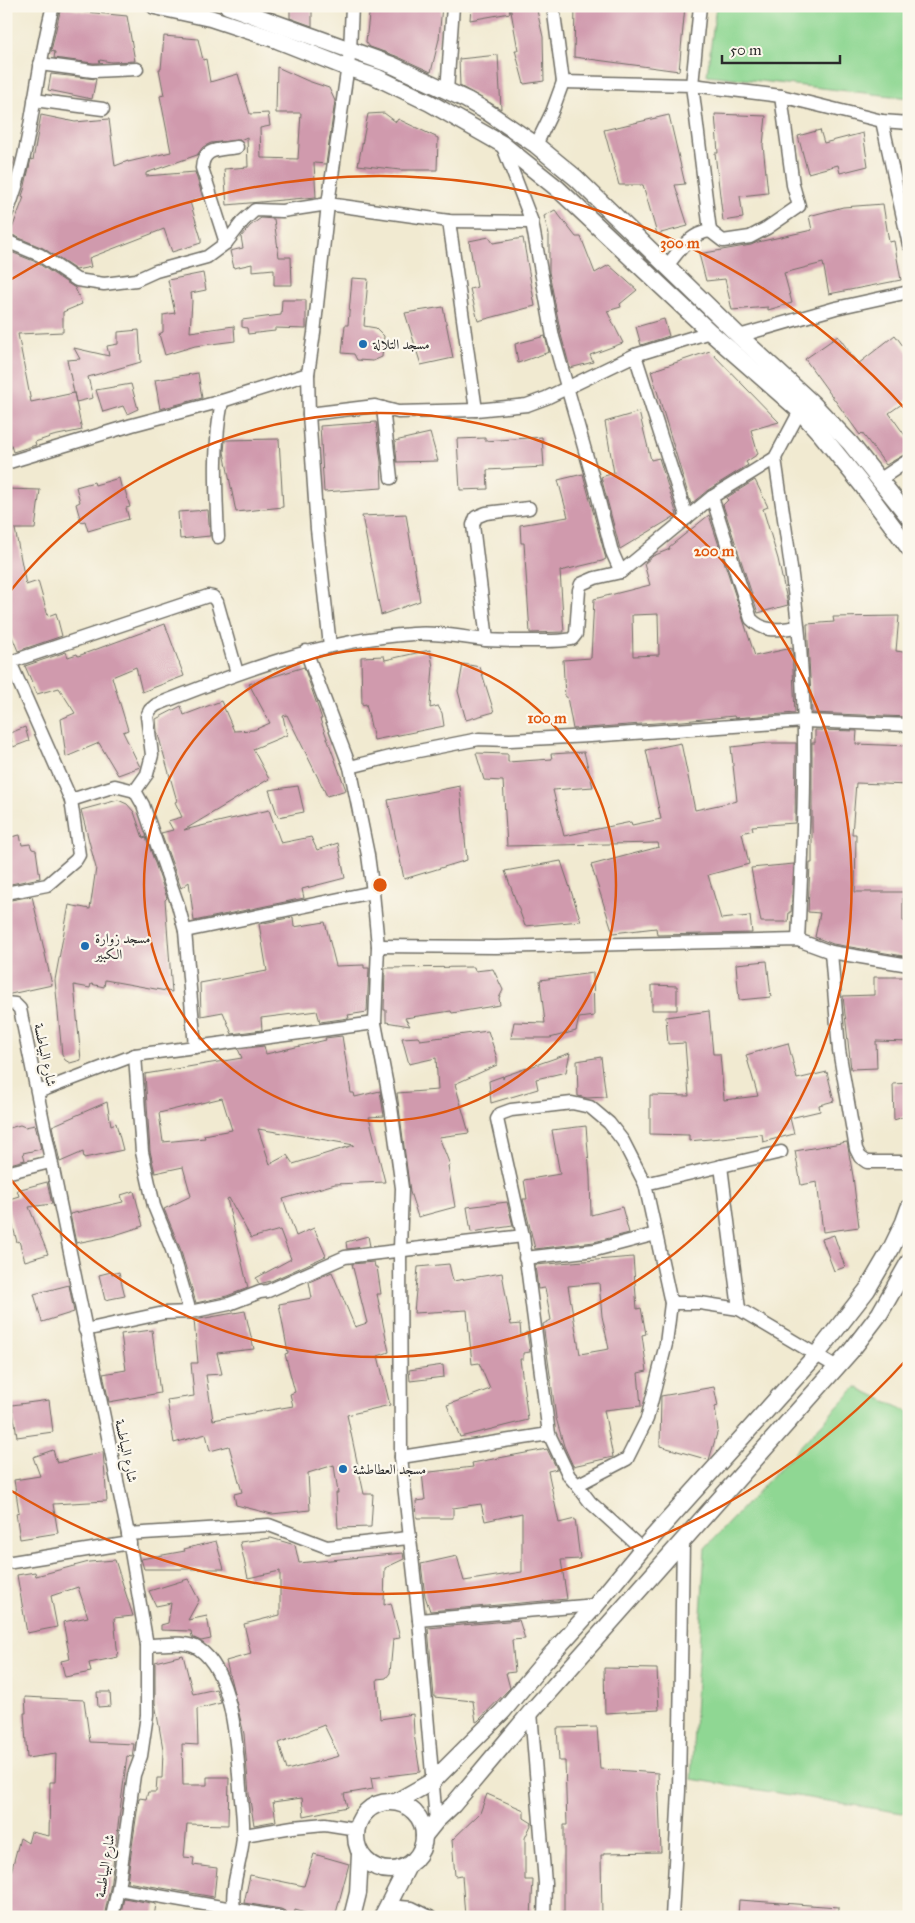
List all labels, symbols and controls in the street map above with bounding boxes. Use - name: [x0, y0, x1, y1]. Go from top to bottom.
- scale bar: [722, 32, 840, 64]
- text: 50 m: [730, 41, 762, 59]
- text: 300 m: [660, 234, 700, 253]
- place label: مسجد التلالة: [372, 336, 430, 353]
- marker: مسجد التلالة: [357, 338, 369, 350]
- text: 200 m: [694, 542, 735, 560]
- text: 100 m: [527, 709, 567, 727]
- centre of rings: [371, 876, 389, 894]
- place label: مسجد زوارة الكبير: [93, 930, 150, 963]
- marker: مسجد زوارة الكبير: [79, 940, 91, 952]
- street label: شارع البياطسة: [27, 1022, 60, 1089]
- street label: شارع البياطسة: [108, 1418, 141, 1485]
- place label: مسجد العطاطشة: [353, 1461, 426, 1478]
- marker: مسجد العطاطشة: [337, 1463, 349, 1475]
- street label: شارع البياطسة: [92, 1833, 121, 1899]

